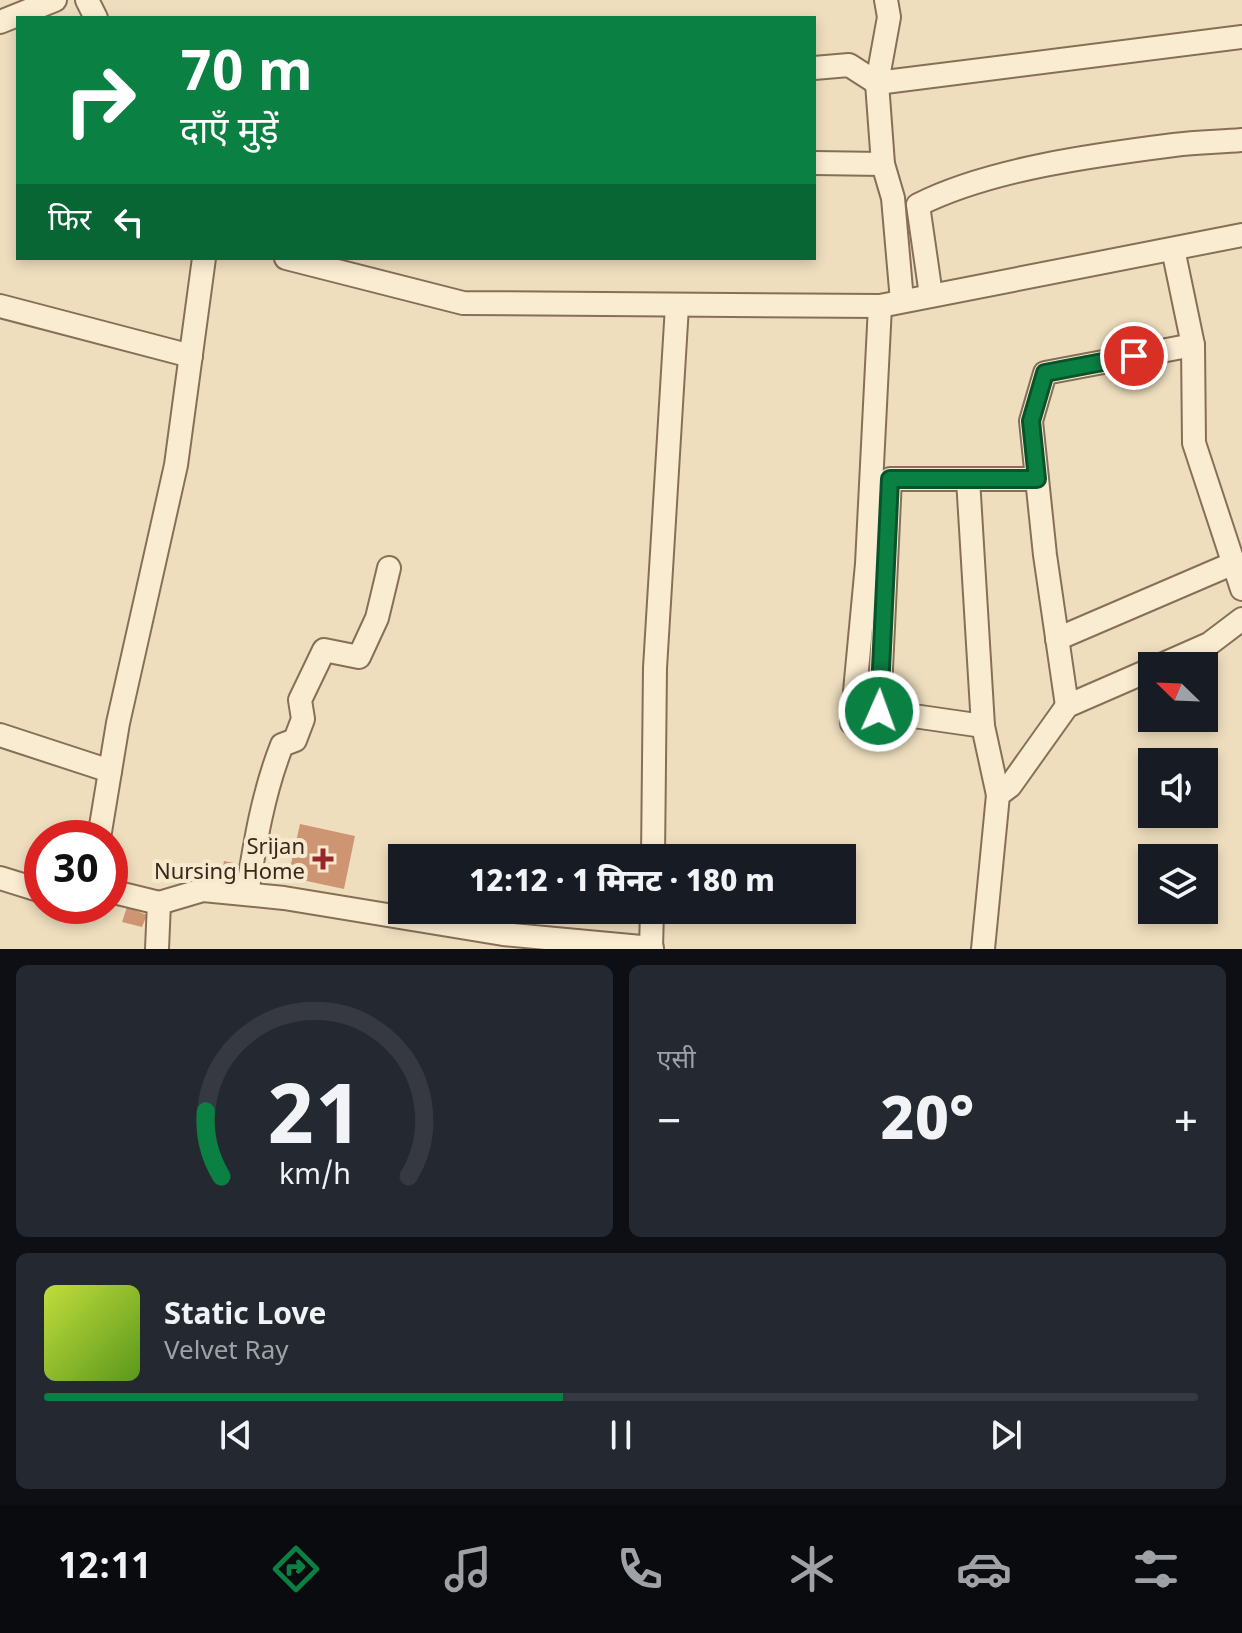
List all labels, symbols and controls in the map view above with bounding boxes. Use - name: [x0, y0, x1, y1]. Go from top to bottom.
- text: 70 m: [180, 40, 313, 113]
- icon: right: [48, 48, 152, 152]
- text: दाएँ मुड़ें: [180, 111, 279, 158]
- icon: left: [107, 200, 151, 244]
- text: फिर: [48, 203, 91, 242]
- pin: [1100, 322, 1168, 390]
- icon: arrive: [1112, 334, 1156, 378]
- north arrow: [1138, 652, 1218, 732]
- map controls: [1138, 652, 1218, 924]
- position arrow: [837, 669, 921, 753]
- button: sound: [1138, 748, 1218, 828]
- speed limit sign: 30: [24, 820, 128, 924]
- place label: Srijan Nursing Home: [154, 834, 305, 888]
- button: layers: [1138, 844, 1218, 924]
- marker: Srijan Nursing Home: [312, 848, 334, 870]
- text: 12:12 · 1 मिनट · 180 m: [469, 864, 775, 903]
- text: एसी: [657, 1045, 696, 1079]
- text: 21: [267, 1068, 362, 1177]
- text: 20°: [880, 1085, 975, 1163]
- text: −: [657, 1096, 681, 1153]
- text: +: [1174, 1096, 1198, 1153]
- text: km/h: [279, 1158, 350, 1196]
- text: Static Love: [164, 1297, 326, 1336]
- text: Velvet Ray: [164, 1336, 289, 1370]
- icon: previous: [214, 1413, 258, 1457]
- icon: pause: [599, 1413, 643, 1457]
- icon: next: [984, 1413, 1028, 1457]
- icon: directions: [268, 1541, 324, 1597]
- icon: music: [440, 1541, 496, 1597]
- icon: phone: [612, 1541, 668, 1597]
- icon: climate: [784, 1541, 840, 1597]
- icon: car: [956, 1541, 1012, 1597]
- icon: filters: [1128, 1541, 1184, 1597]
- text: 12:11: [58, 1546, 151, 1593]

